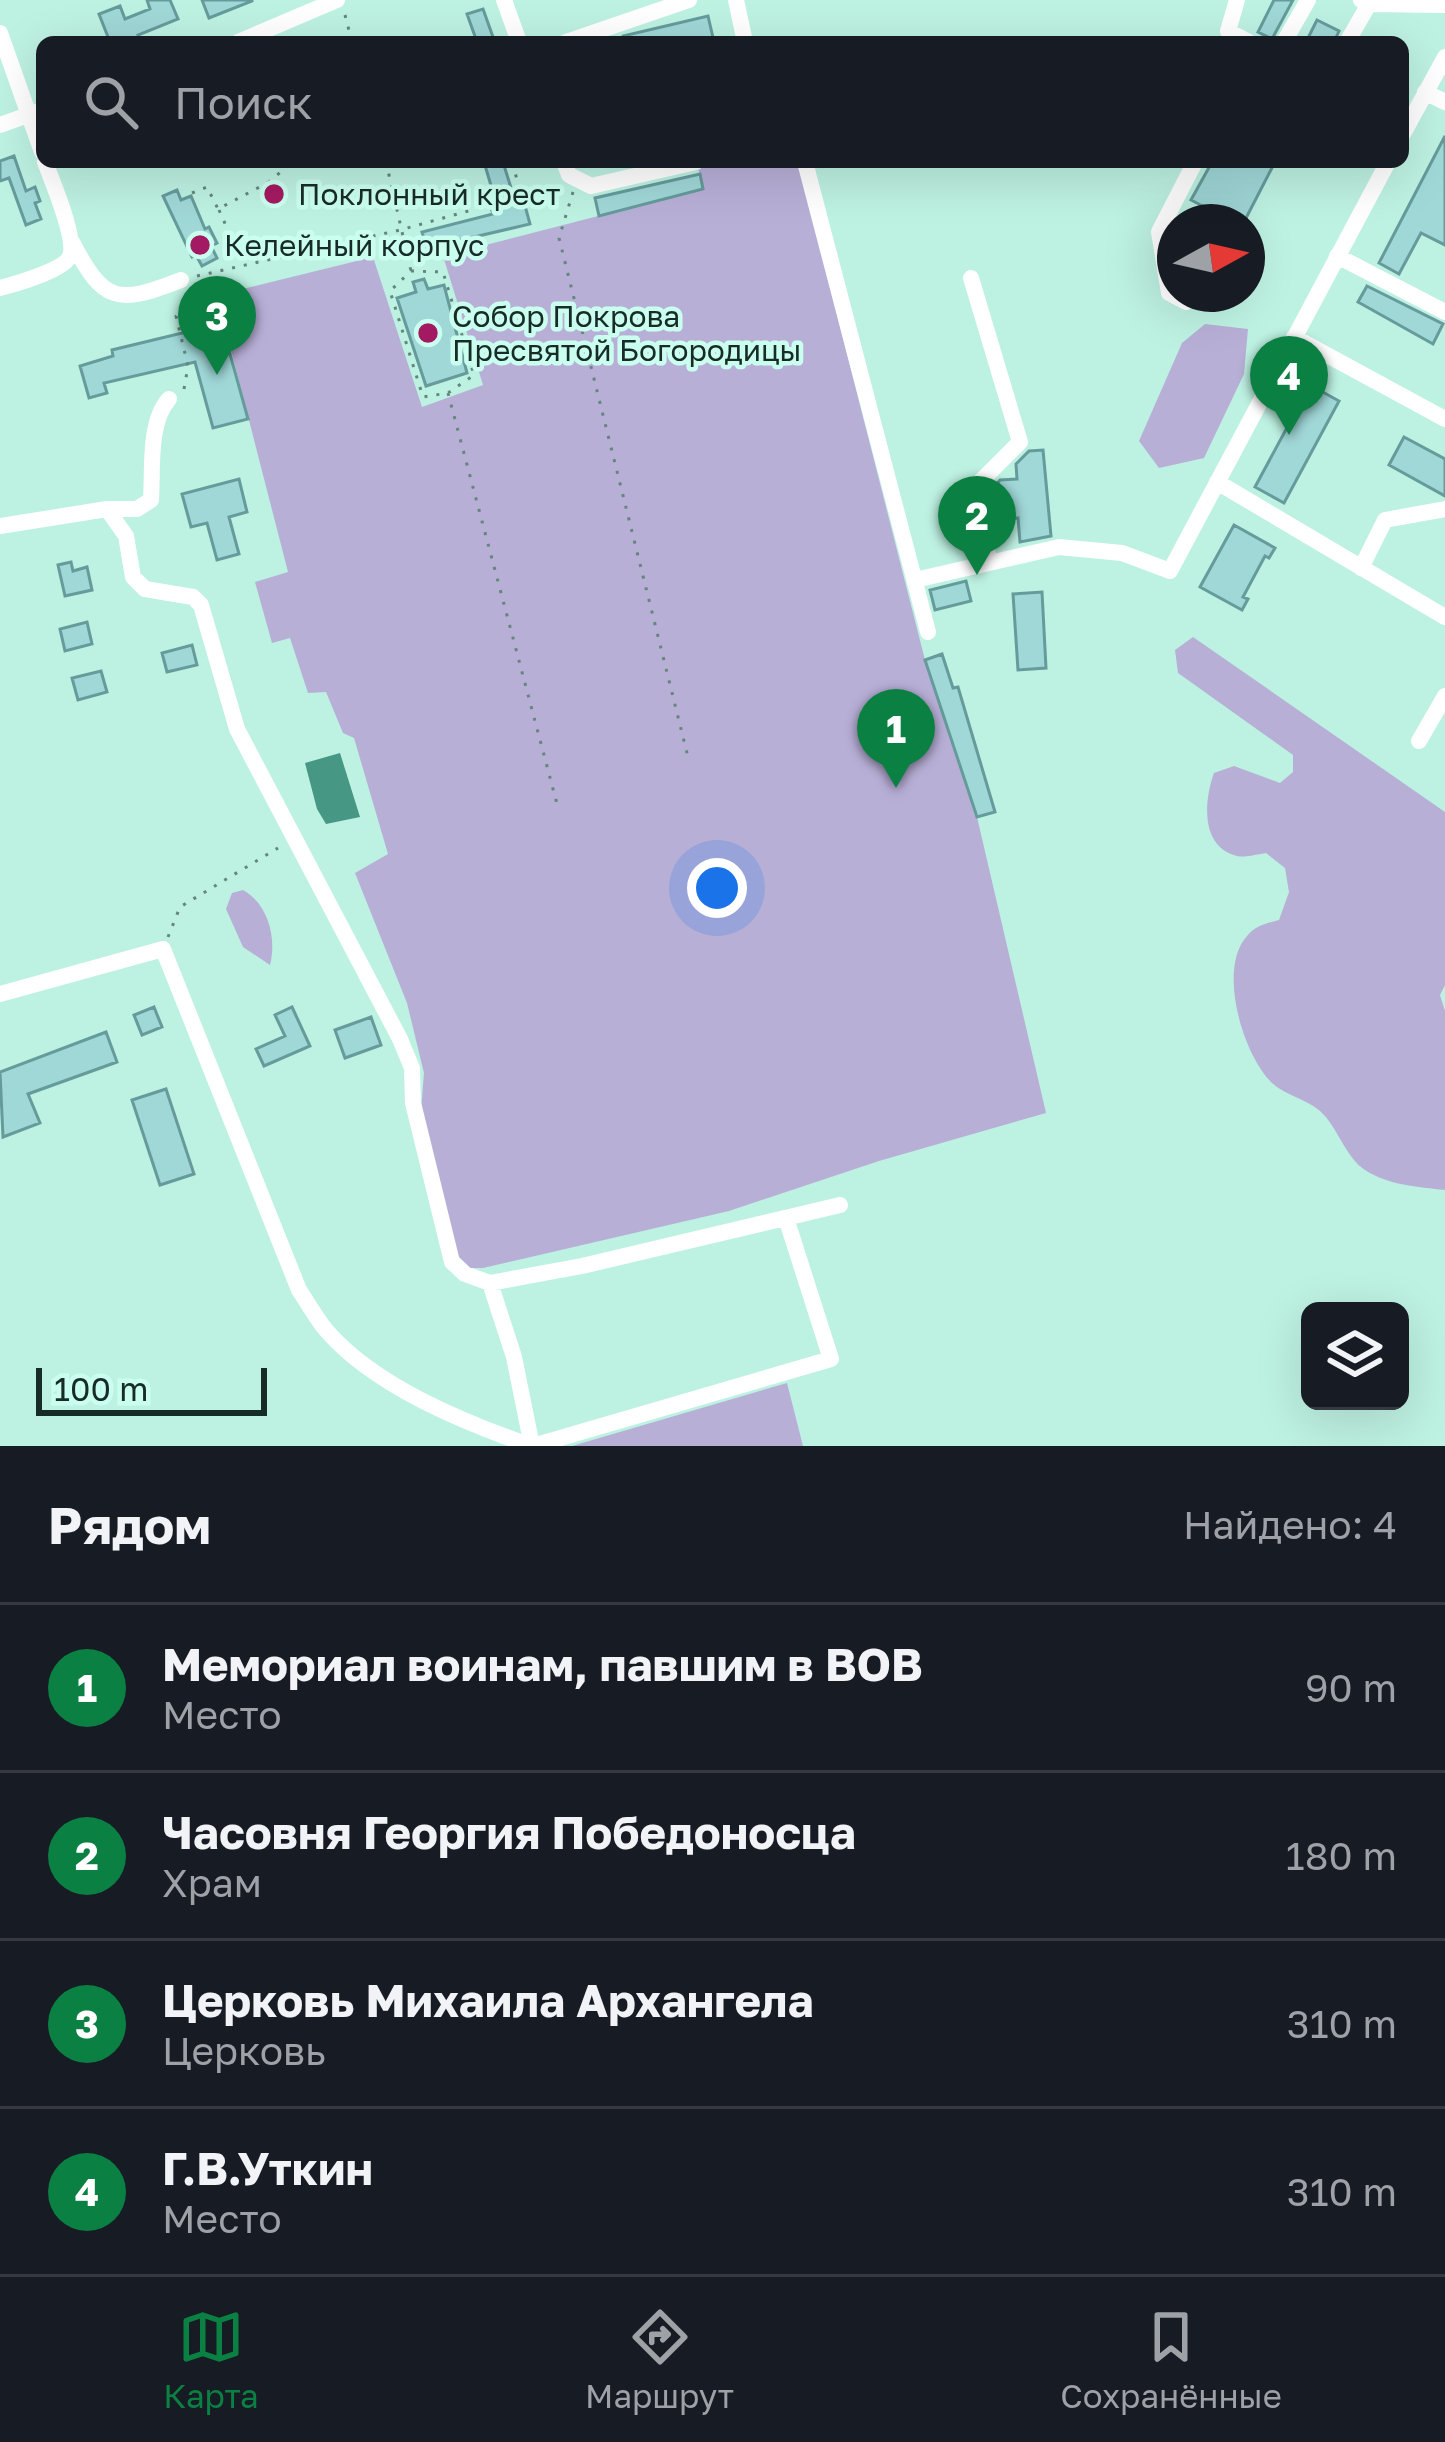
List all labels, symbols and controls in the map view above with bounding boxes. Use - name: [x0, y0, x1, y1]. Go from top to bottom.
- search box: [36, 36, 1409, 168]
- icon: search: [78, 69, 144, 135]
- text: Поиск: [174, 75, 313, 129]
- place label: Поклонный крест: [298, 176, 561, 212]
- marker: Поклонный крест: [261, 181, 287, 207]
- north arrow: [1157, 204, 1265, 312]
- place label: Келейный корпус: [224, 227, 484, 263]
- marker: Келейный корпус: [187, 232, 213, 258]
- pin: 3: [178, 276, 256, 375]
- place label: Собор Покрова Пресвятой Богородицы: [452, 298, 802, 368]
- marker: Собор Покрова Пресвятой Богородицы: [415, 320, 441, 346]
- pin: 4: [1250, 336, 1328, 435]
- pin: 2: [938, 476, 1016, 575]
- pin: 1: [857, 689, 935, 788]
- your location: [687, 858, 747, 918]
- map controls: [1301, 1302, 1409, 1410]
- button: layers: [1301, 1302, 1409, 1410]
- scale bar: [36, 1362, 267, 1415]
- text: 100 m: [54, 1369, 148, 1408]
- text: Рядом: [48, 1494, 211, 1555]
- text: Найдено: 4: [1183, 1501, 1397, 1548]
- text: Мемориал воинам, павшим в ВОВ: [162, 1637, 923, 1691]
- text: 1: [77, 1664, 97, 1711]
- text: 90 m: [1305, 1664, 1397, 1711]
- text: Место: [162, 1691, 282, 1738]
- text: Часовня Георгия Победоносца: [162, 1805, 856, 1859]
- text: 2: [75, 1832, 99, 1879]
- text: 180 m: [1286, 1832, 1397, 1879]
- text: Храм: [162, 1859, 262, 1906]
- text: Церковь Михаила Архангела: [162, 1973, 814, 2027]
- text: 3: [75, 2000, 99, 2047]
- text: 310 m: [1287, 2000, 1397, 2047]
- text: Церковь: [162, 2027, 326, 2074]
- text: Г.В.Уткин: [162, 2141, 373, 2195]
- text: 4: [75, 2168, 99, 2215]
- text: 310 m: [1287, 2168, 1397, 2215]
- text: Место: [162, 2195, 282, 2242]
- tab: Карта: [163, 2304, 259, 2415]
- tab: Маршрут: [585, 2304, 734, 2415]
- tab: Сохранённые: [1060, 2304, 1282, 2415]

